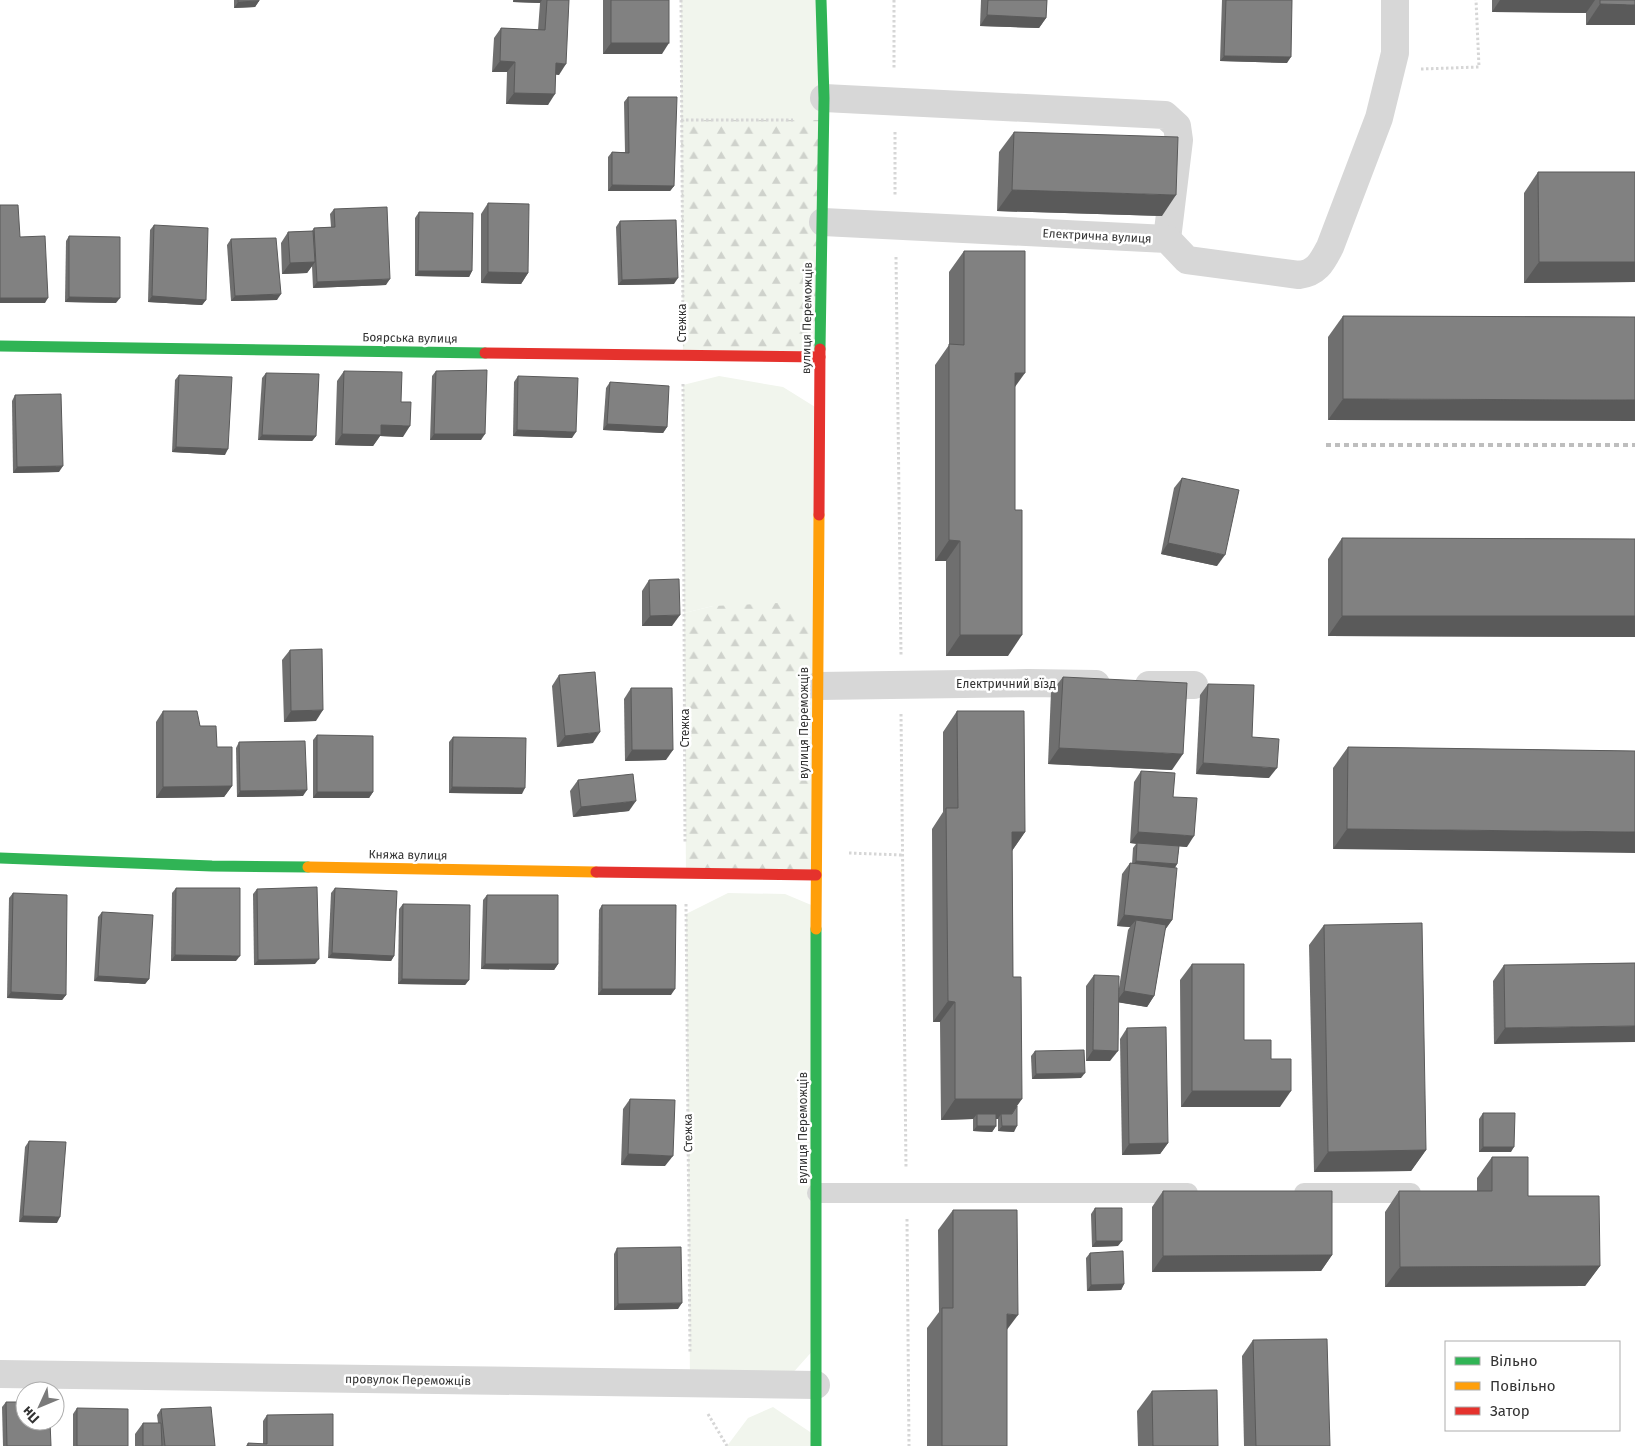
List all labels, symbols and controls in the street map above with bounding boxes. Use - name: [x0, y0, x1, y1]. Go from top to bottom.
- street label: Електрична вулиця: [1042, 226, 1152, 246]
- street label: вулиця Переможців: [799, 261, 815, 374]
- street label: Стежка: [675, 304, 689, 342]
- street label: Боярська вулиця: [362, 330, 458, 346]
- street label: вулиця Переможців: [797, 667, 811, 779]
- street label: Електричний вїзд: [956, 677, 1056, 691]
- street label: Стежка: [678, 709, 692, 747]
- street label: Княжа вулиця: [368, 847, 448, 863]
- street label: вулиця Переможців: [796, 1072, 810, 1184]
- street label: Стежка: [681, 1113, 695, 1153]
- legend: [1445, 1341, 1620, 1431]
- text: Вільно: [1490, 1352, 1537, 1370]
- street label: провулок Переможців: [345, 1372, 471, 1388]
- text: Повільно: [1490, 1377, 1556, 1395]
- north arrow: [15, 1381, 65, 1431]
- text: Пн: [19, 1402, 43, 1427]
- text: Затор: [1490, 1402, 1530, 1420]

